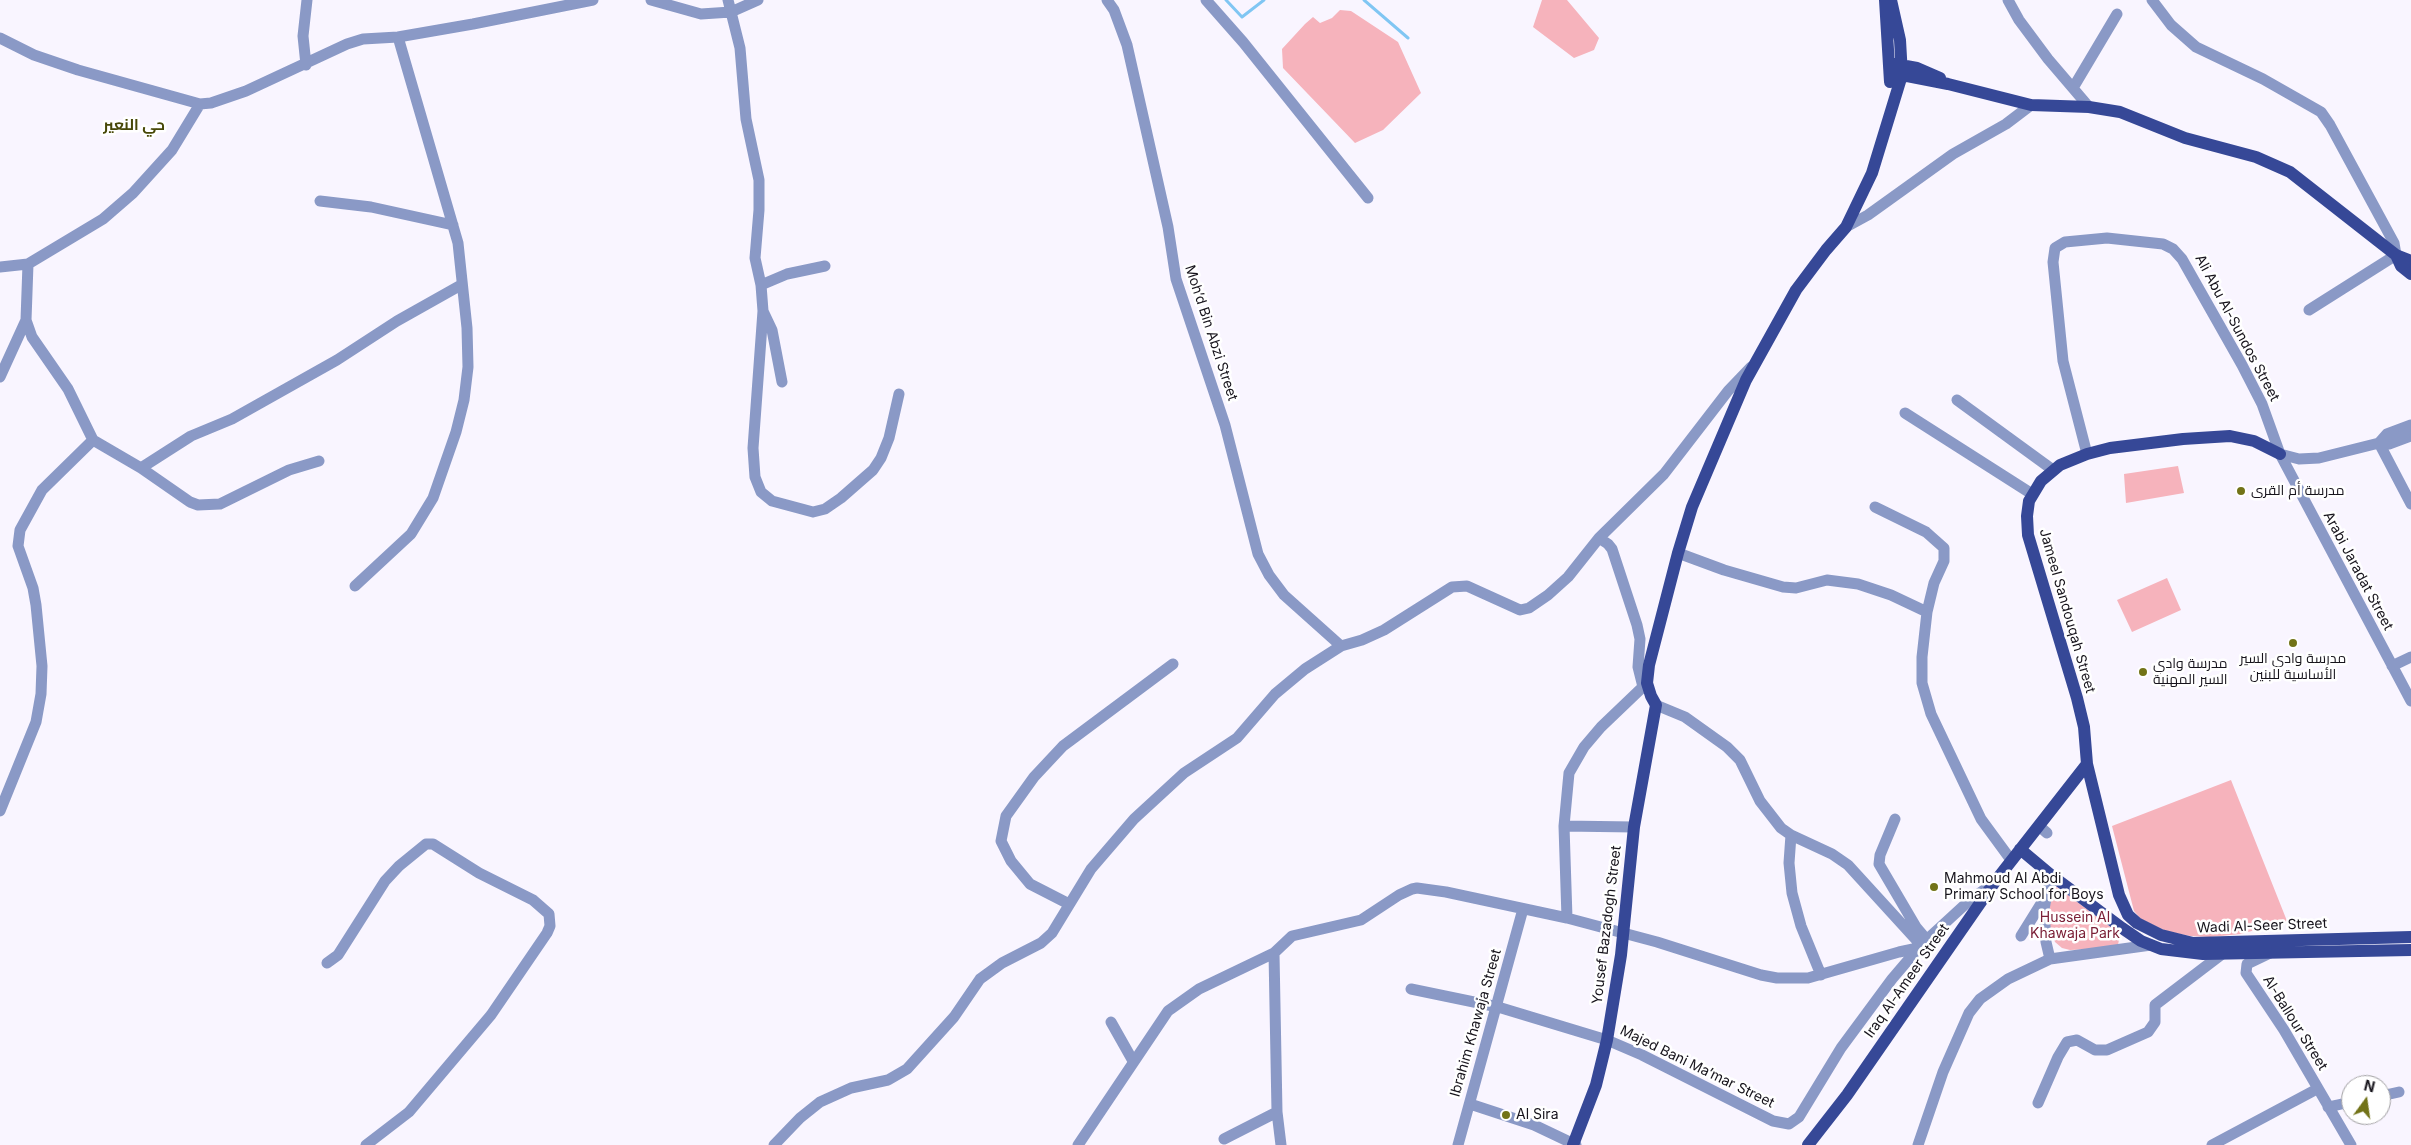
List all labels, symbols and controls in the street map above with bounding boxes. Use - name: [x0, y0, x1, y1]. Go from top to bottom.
- district label: حي النعير: [103, 116, 165, 134]
- street label: Ali Abu Al-Sundos Street: [2191, 252, 2283, 404]
- street label: Moh’d Bin Abzi Street: [1181, 263, 1241, 403]
- place label: مدرسة أم القرى: [2251, 483, 2345, 499]
- marker: مدرسة أم القرى: [2235, 485, 2247, 497]
- street label: Arabi Jaradat Street: [2320, 509, 2396, 633]
- street label: Jameel Sandouqah Street: [2035, 527, 2099, 695]
- marker: مدرسة وادي السير الأساسية للبنين: [2287, 637, 2299, 649]
- place label: مدرسة وادي السير الأساسية للبنين: [2240, 651, 2346, 684]
- place label: مدرسة وادي السير المهنية: [2153, 656, 2228, 689]
- marker: مدرسة وادي السير المهنية: [2137, 666, 2149, 678]
- street label: Yousef Bazadogh Street: [1589, 845, 1625, 1005]
- place label: Mahmoud Al Abdi Primary School for Boys: [1944, 871, 2104, 904]
- marker: Mahmoud Al Abdi Primary School for Boys: [1928, 881, 1940, 893]
- park label: Hussein Al Khawaja Park: [2030, 910, 2120, 942]
- street label: Wadi Al-Seer Street: [2197, 915, 2327, 937]
- street label: Iraq Al-Ameer Street: [1861, 921, 1953, 1041]
- street label: Ibrahim Khawaja Street: [1447, 947, 1505, 1099]
- street label: Al-Ballour Street: [2259, 972, 2331, 1074]
- street label: Majed Bani Ma’mar Street: [1617, 1022, 1777, 1112]
- north arrow: [2341, 1075, 2391, 1125]
- text: N: [2362, 1076, 2377, 1095]
- place label: Al Sira: [1516, 1107, 1558, 1123]
- marker: Al Sira: [1500, 1109, 1512, 1121]

